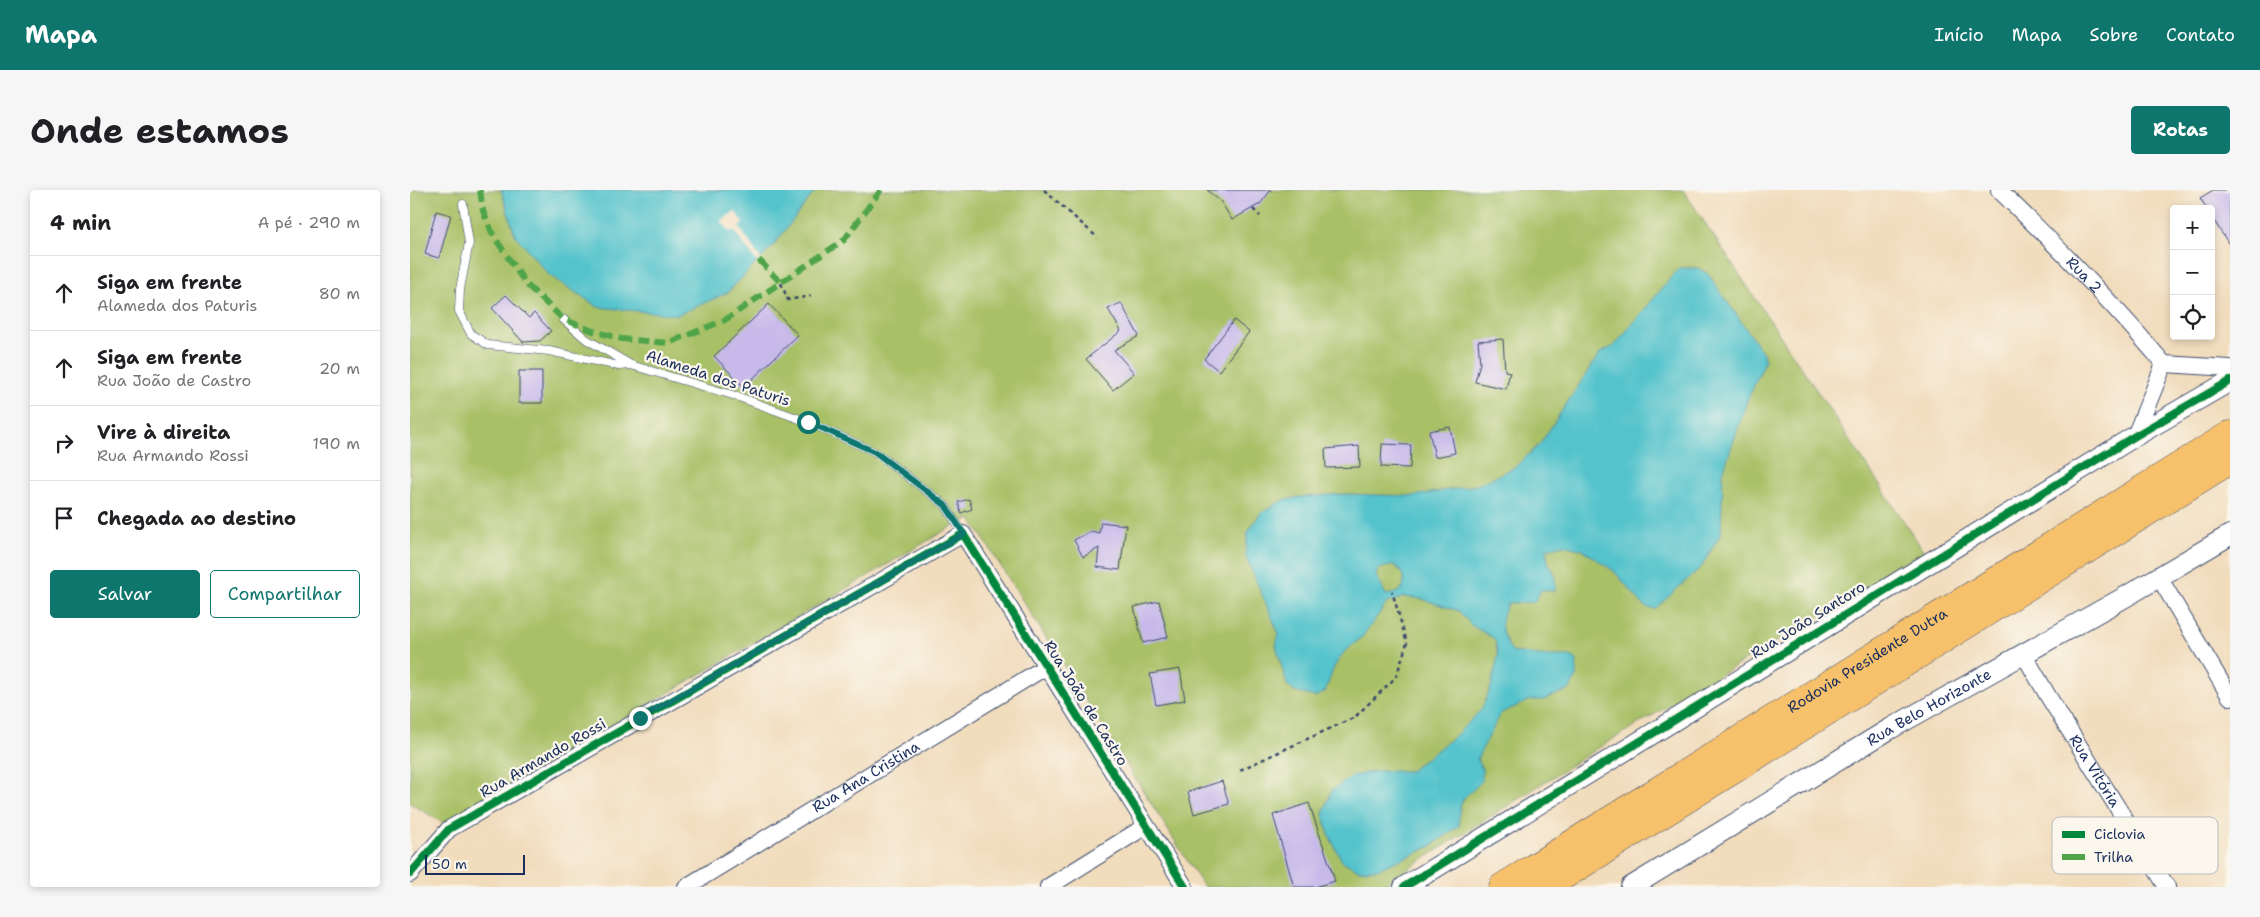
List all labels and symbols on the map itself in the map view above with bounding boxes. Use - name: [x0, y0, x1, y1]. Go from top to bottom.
- street label: Rua 2: [2062, 252, 2106, 298]
- street label: Alameda dos Paturis: [643, 345, 793, 411]
- route start: [797, 411, 820, 434]
- street label: Rua João Santoro: [1747, 577, 1869, 663]
- street label: Rodovia Presidente Dutra: [1784, 603, 1952, 718]
- street label: Rua João de Castro: [1039, 636, 1133, 770]
- street label: Rua Belo Horizonte: [1863, 664, 1995, 751]
- route end: [629, 707, 652, 730]
- street label: Rua Armando Rossi: [476, 714, 610, 802]
- street label: Rua Vitória: [2064, 731, 2125, 812]
- street label: Rua Ana Cristina: [808, 736, 924, 817]
- legend: [2052, 817, 2218, 874]
- text: Ciclovia: [2094, 825, 2146, 843]
- text: Trilha: [2094, 848, 2133, 866]
- scale bar: [425, 852, 525, 875]

